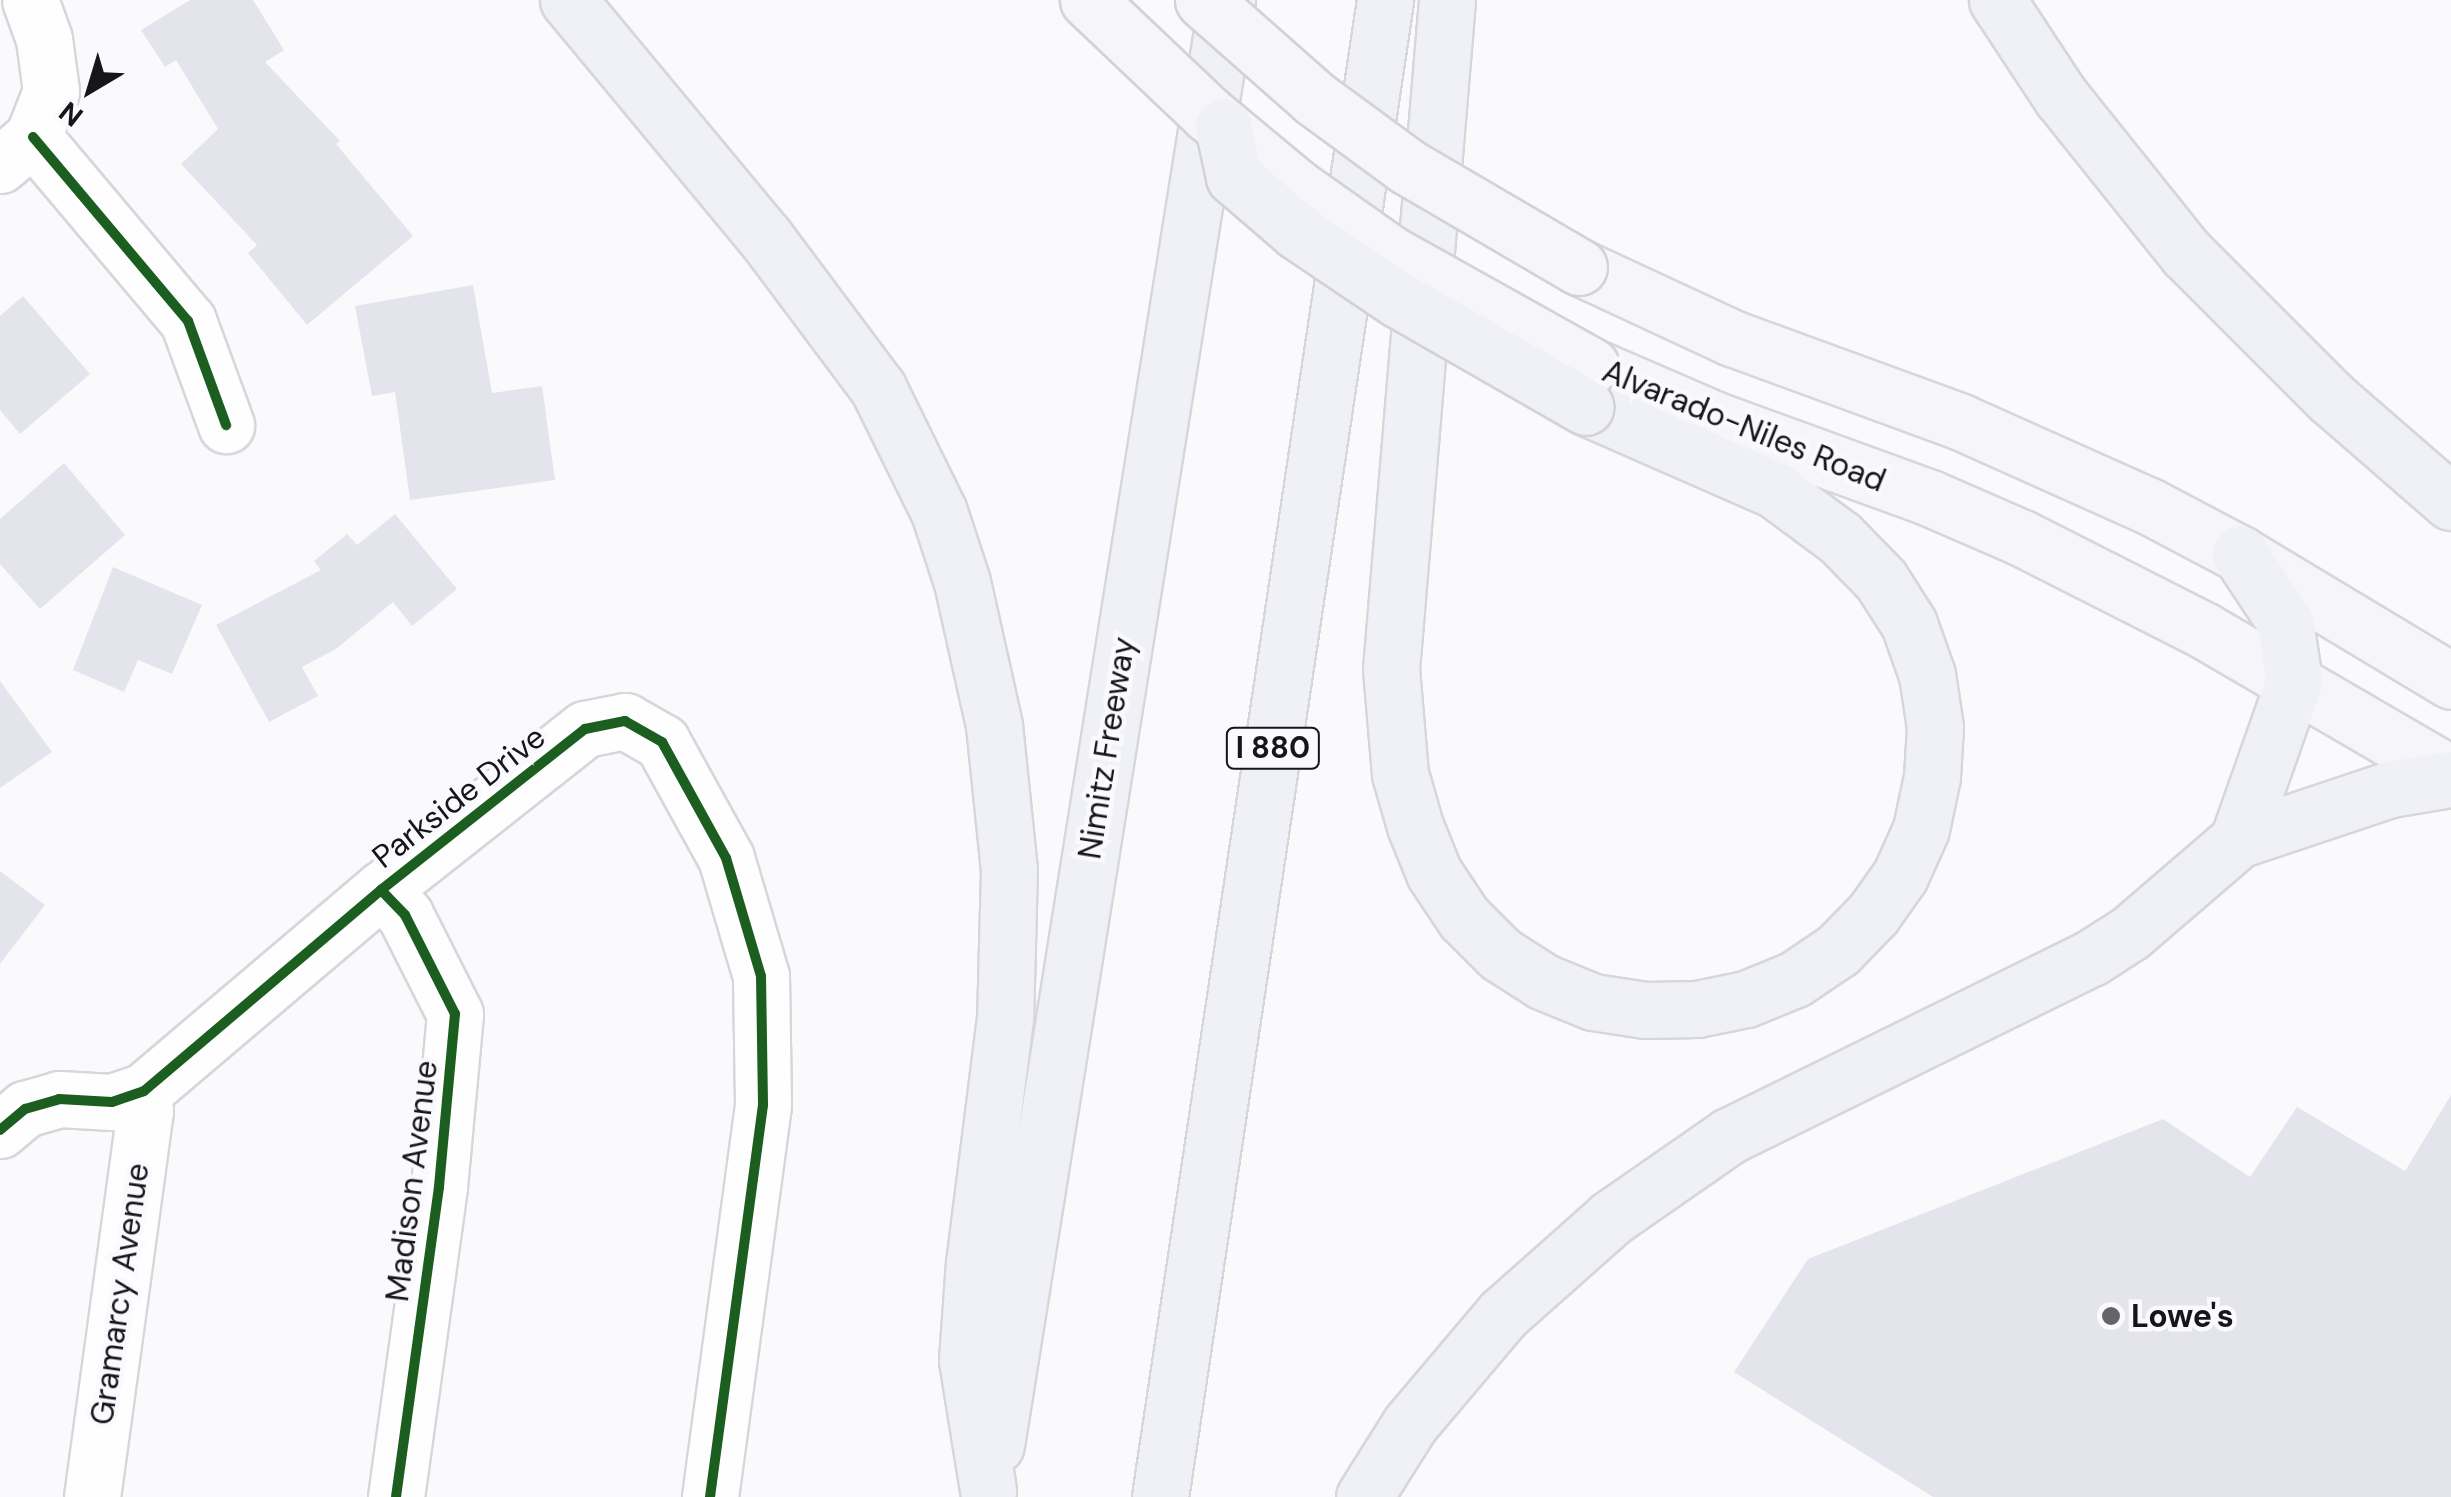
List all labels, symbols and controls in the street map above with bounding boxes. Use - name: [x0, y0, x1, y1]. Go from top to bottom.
- north arrow: [40, 40, 140, 140]
- text: N: [52, 93, 91, 135]
- street label: Alvarado-Niles Road: [1597, 352, 1891, 500]
- street label: Nimitz Freeway: [1070, 634, 1144, 862]
- street label: Parkside Drive: [365, 718, 553, 876]
- road number: I 880: [1226, 723, 1320, 773]
- street label: Madison Avenue: [378, 1058, 446, 1304]
- street label: Gramarcy Avenue: [83, 1161, 157, 1427]
- place label: Lowe's: [2131, 1297, 2234, 1335]
- marker: Lowe's: [2100, 1305, 2122, 1327]

